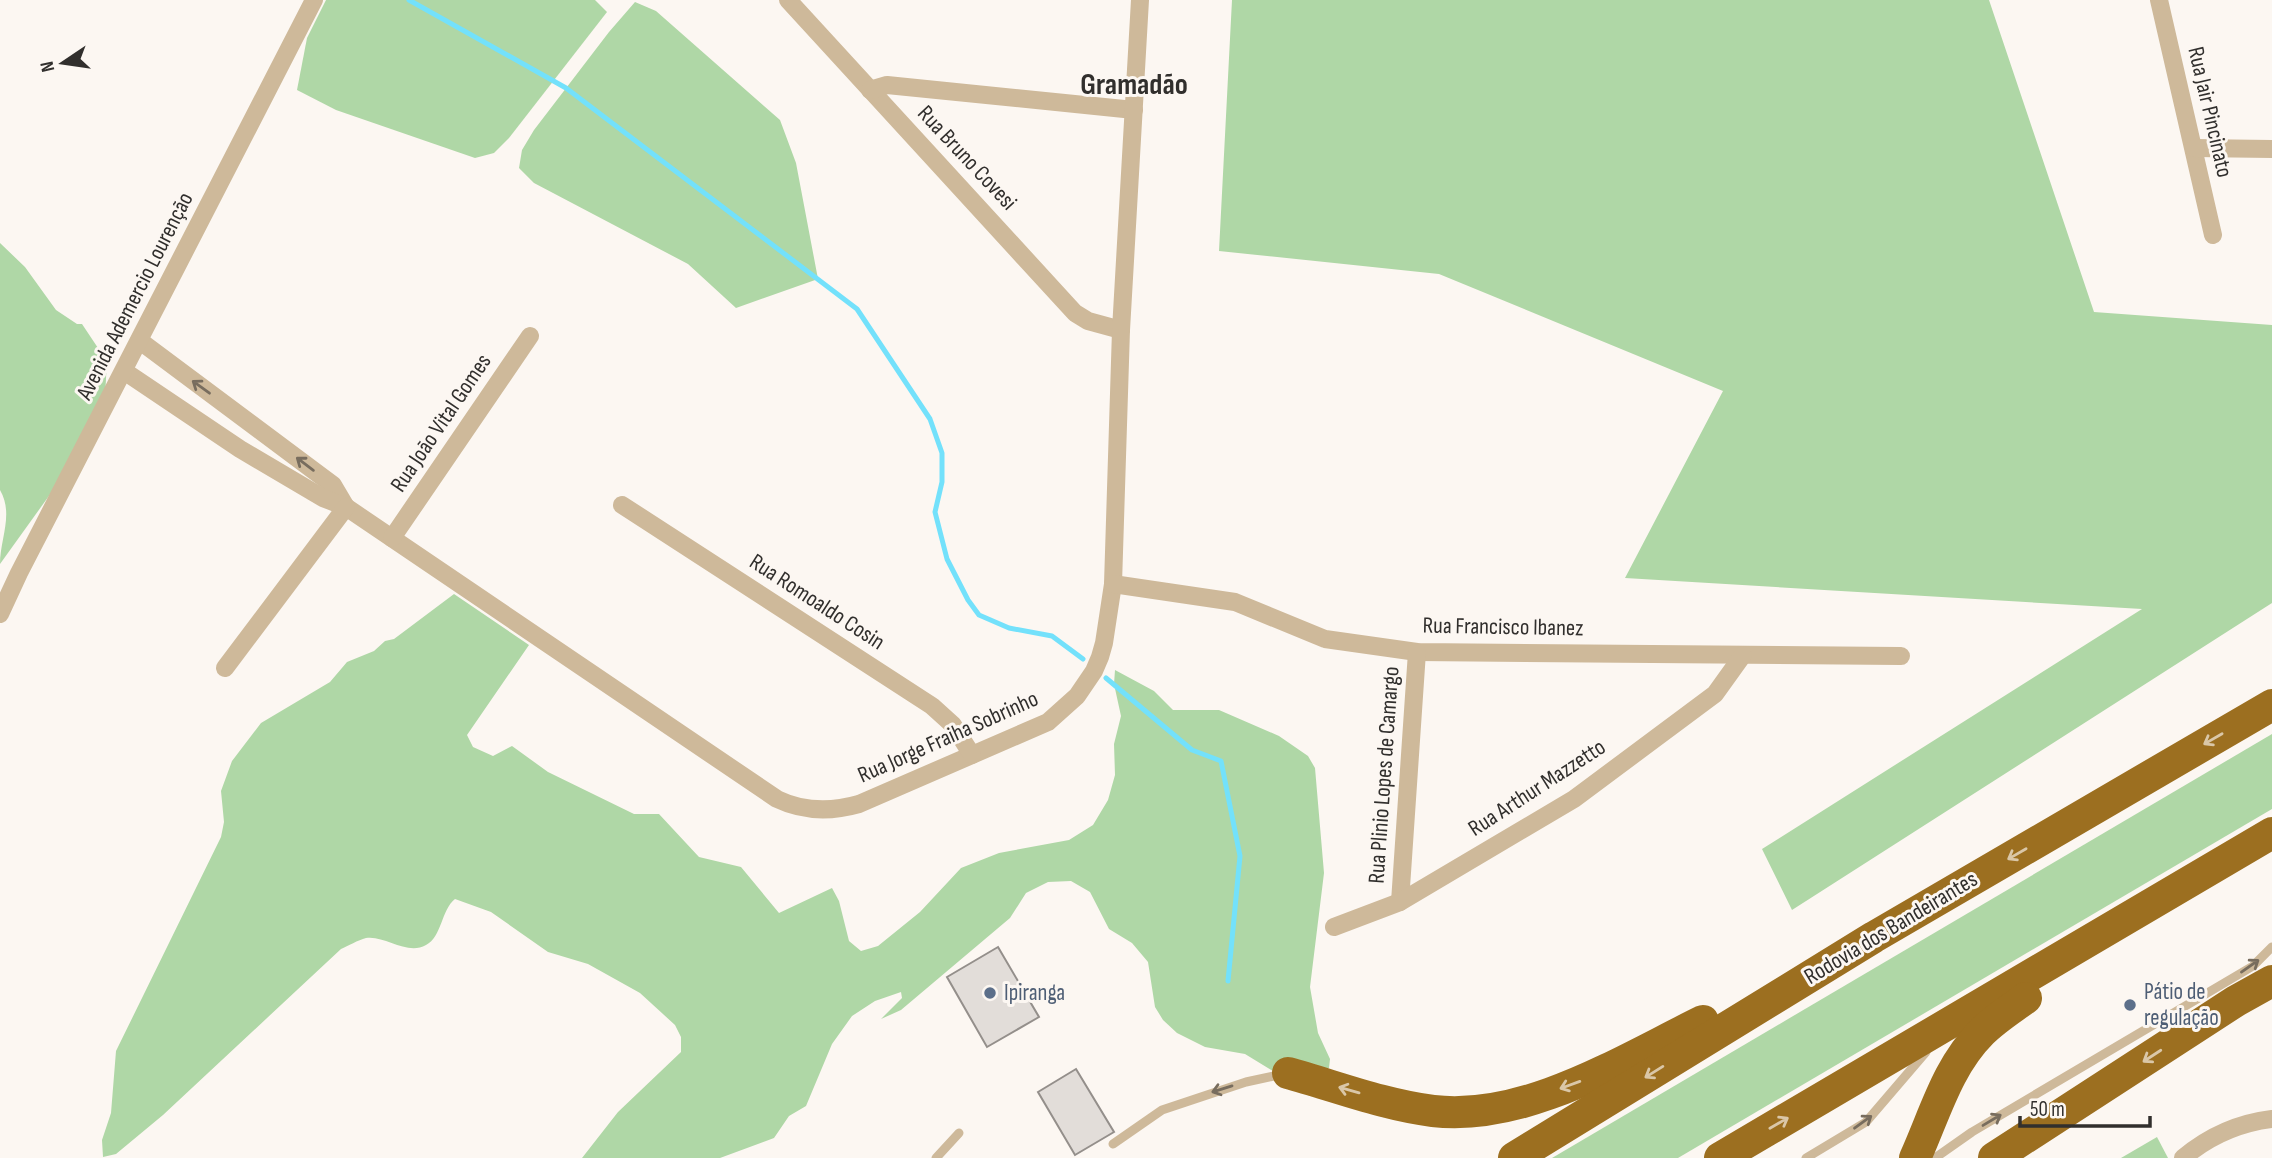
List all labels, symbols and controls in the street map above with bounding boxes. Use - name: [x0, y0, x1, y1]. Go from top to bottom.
- north arrow: [28, 28, 98, 98]
- street label: Rua Jair Pincinato: [2181, 44, 2239, 180]
- text: N: [36, 59, 60, 74]
- district label: Gramadão: [1080, 67, 1188, 103]
- street label: Rua Bruno Covesi: [911, 100, 1023, 216]
- street label: Avenida Ademercio Lourenção: [70, 188, 199, 405]
- street label: Rua João Vital Gomes: [384, 349, 498, 497]
- one-way arrow: [192, 379, 211, 394]
- one-way arrow: [296, 456, 314, 471]
- street label: Rua Romoaldo Cosin: [744, 548, 890, 656]
- street label: Rua Francisco Ibanez: [1422, 612, 1584, 642]
- street label: Rua Plinio Lopes de Camargo: [1362, 665, 1406, 885]
- street label: Rua Jorge Fraiha Sobrinho: [853, 685, 1043, 789]
- street label: Rua Arthur Mazzetto: [1463, 733, 1611, 843]
- one-way arrow: [2203, 733, 2224, 746]
- one-way arrow: [2007, 847, 2027, 861]
- street label: Rodovia dos Bandeirantes: [1799, 865, 1983, 991]
- one-way arrow: [2240, 959, 2259, 973]
- place label: Pátio de regulação: [2144, 978, 2219, 1032]
- place label: Ipiranga: [1004, 979, 1065, 1007]
- marker: Ipiranga: [982, 985, 998, 1001]
- marker: Pátio de regulação: [2122, 997, 2138, 1013]
- one-way arrow: [2142, 1049, 2162, 1063]
- one-way arrow: [1644, 1066, 1664, 1080]
- one-way arrow: [1559, 1080, 1581, 1092]
- one-way arrow: [1338, 1083, 1360, 1096]
- one-way arrow: [1211, 1084, 1233, 1097]
- scale bar: [2020, 1084, 2150, 1128]
- text: 50 m: [2030, 1097, 2065, 1122]
- one-way arrow: [1981, 1113, 2001, 1127]
- one-way arrow: [1854, 1114, 1872, 1129]
- one-way arrow: [1768, 1116, 1788, 1130]

